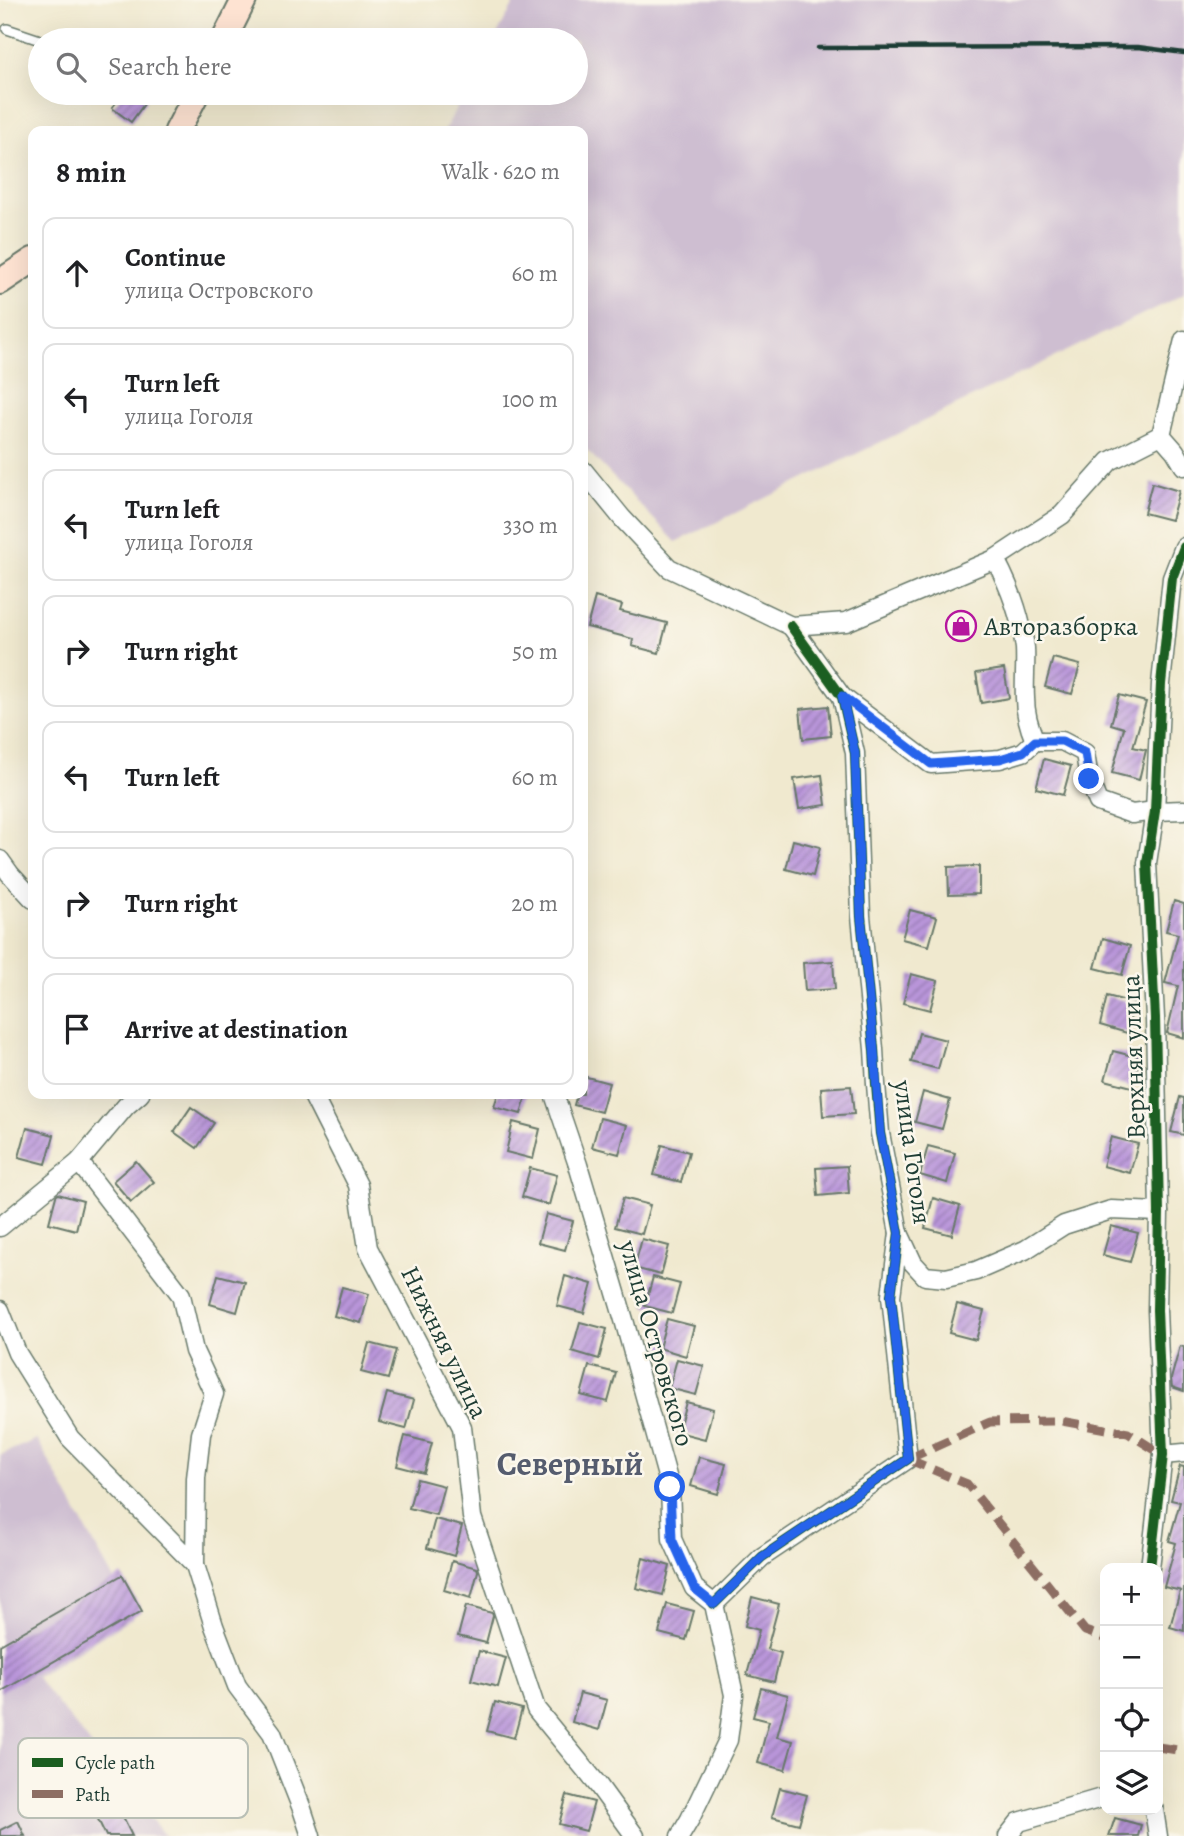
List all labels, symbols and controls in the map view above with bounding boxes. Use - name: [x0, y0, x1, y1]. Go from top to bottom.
- search box: [28, 28, 588, 105]
- icon: search: [52, 48, 90, 86]
- text: Search here: [108, 49, 232, 84]
- text: 8 min: [56, 152, 126, 192]
- text: Walk · 620 m: [441, 156, 560, 187]
- text: Continue: [125, 240, 226, 275]
- icon: ahead: [58, 254, 96, 292]
- text: 60 m: [511, 258, 558, 289]
- text: улица Островского: [125, 275, 313, 306]
- text: Turn left: [125, 366, 220, 401]
- icon: left: [58, 380, 96, 418]
- text: 100 m: [502, 384, 558, 415]
- text: улица Гоголя: [125, 401, 253, 432]
- text: Turn left: [125, 492, 220, 527]
- icon: left: [58, 506, 96, 544]
- text: 330 m: [503, 510, 558, 541]
- text: улица Гоголя: [125, 527, 253, 558]
- shop icon: Авторазборка: [944, 609, 978, 643]
- place label: Авторазборка: [983, 609, 1138, 644]
- icon: right: [58, 632, 96, 670]
- text: Turn right: [125, 634, 238, 669]
- text: 50 m: [512, 636, 558, 667]
- icon: left: [58, 758, 96, 796]
- text: Turn left: [125, 760, 220, 795]
- text: 60 m: [511, 762, 558, 793]
- route end: [1073, 763, 1104, 794]
- icon: right: [58, 884, 96, 922]
- text: Turn right: [125, 886, 238, 921]
- text: 20 m: [511, 888, 558, 919]
- street label: Верхняя улица: [1113, 974, 1154, 1140]
- icon: arrive: [58, 1010, 96, 1048]
- text: Arrive at destination: [125, 1012, 348, 1047]
- street label: улица Гоголя: [885, 1077, 940, 1226]
- street label: улица Островского: [610, 1235, 703, 1450]
- street label: Нижняя улица: [392, 1260, 497, 1424]
- district label: Северный: [497, 1441, 643, 1486]
- route start: [654, 1471, 685, 1502]
- map controls: [1100, 1563, 1163, 1815]
- button: +: [1100, 1563, 1163, 1626]
- button: −: [1100, 1626, 1163, 1689]
- button: locate: [1100, 1689, 1163, 1752]
- legend: [18, 1738, 248, 1818]
- text: Cycle path: [75, 1750, 155, 1776]
- button: layers: [1100, 1752, 1163, 1815]
- text: Path: [75, 1782, 110, 1808]

